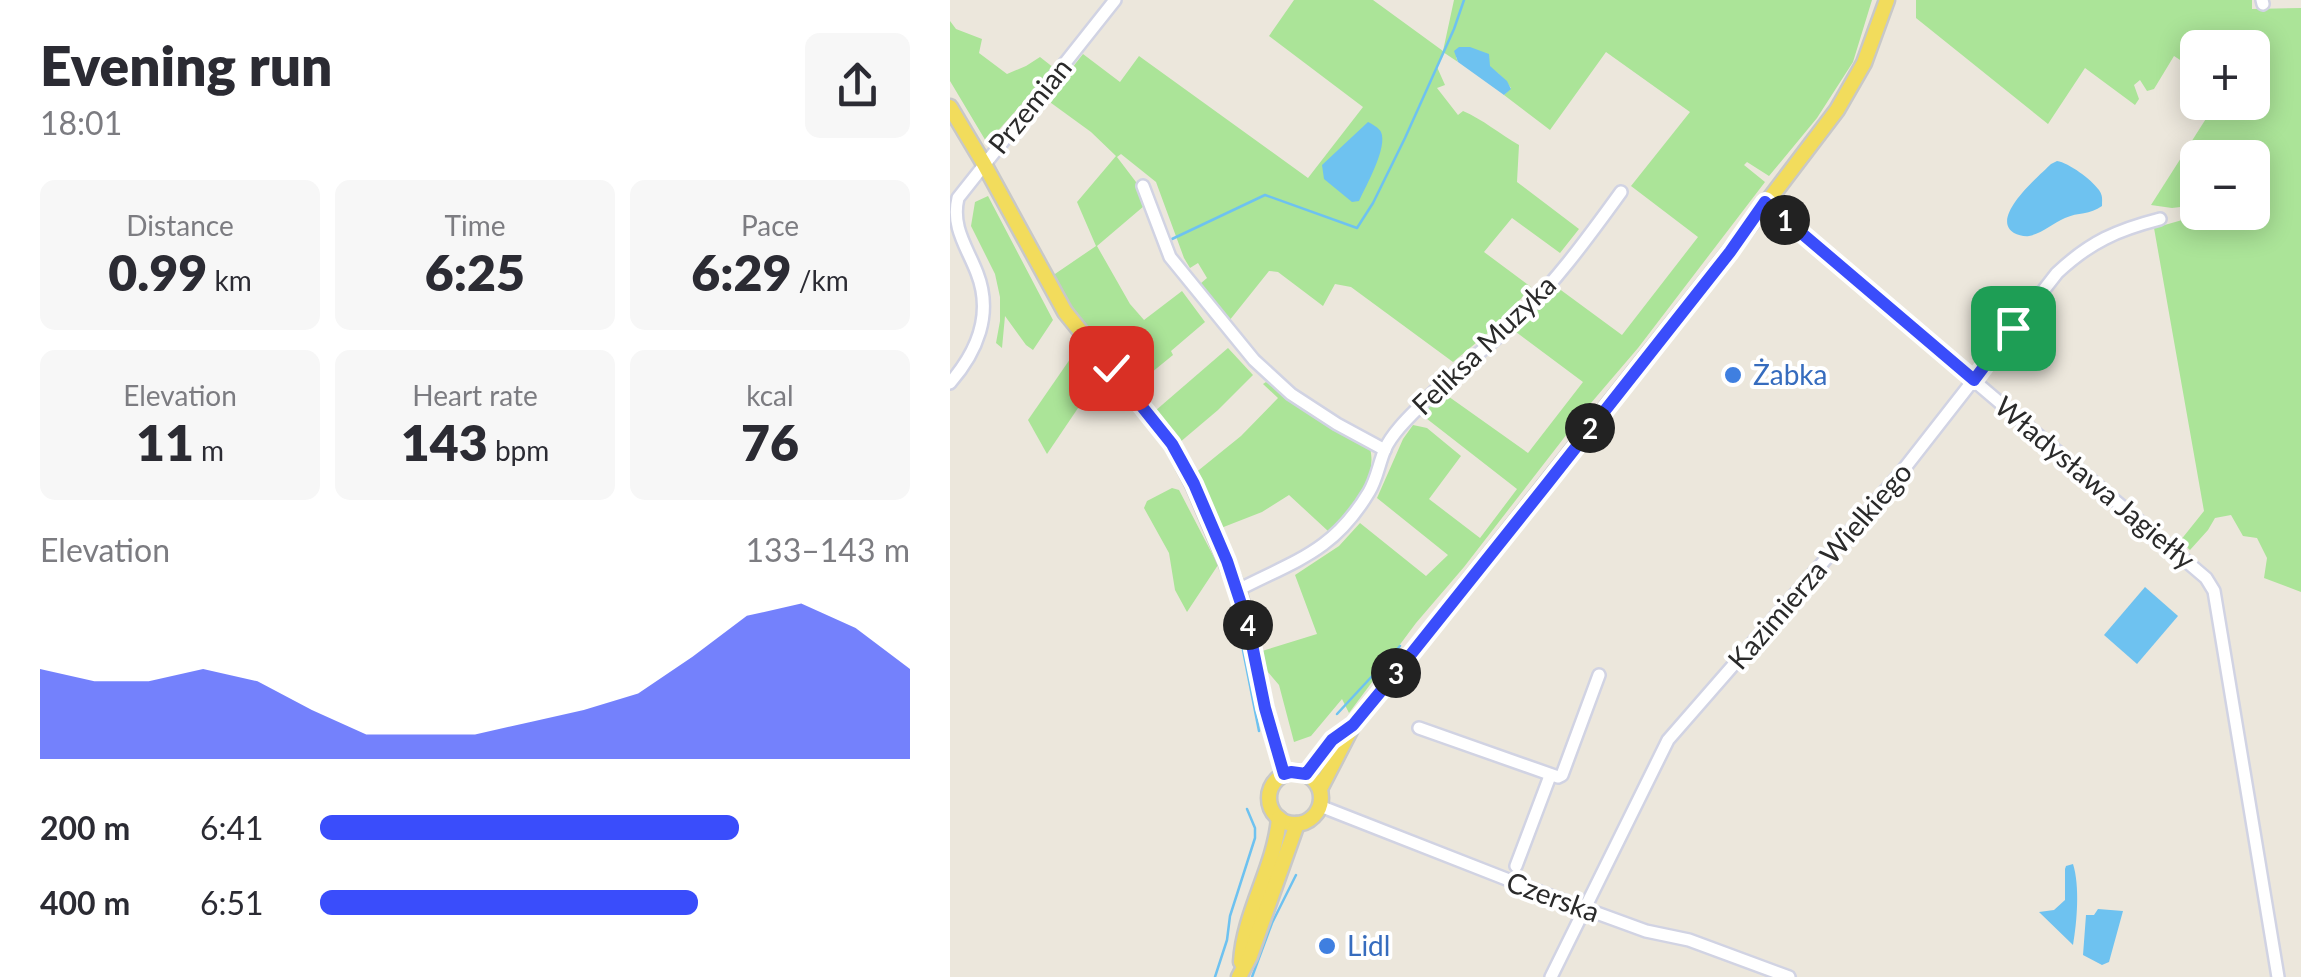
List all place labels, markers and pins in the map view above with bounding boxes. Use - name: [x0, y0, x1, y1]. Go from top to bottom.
- pin: 1: [1760, 195, 1810, 245]
- pin: [1971, 286, 2056, 371]
- pin: [1069, 326, 1154, 411]
- place label: Żabka: [1753, 357, 1828, 391]
- marker: Żabka: [1722, 364, 1744, 386]
- pin: 2: [1565, 403, 1615, 453]
- pin: 4: [1223, 600, 1273, 650]
- pin: 3: [1371, 648, 1421, 698]
- place label: Lidl: [1347, 928, 1390, 962]
- marker: Lidl: [1316, 935, 1338, 957]

